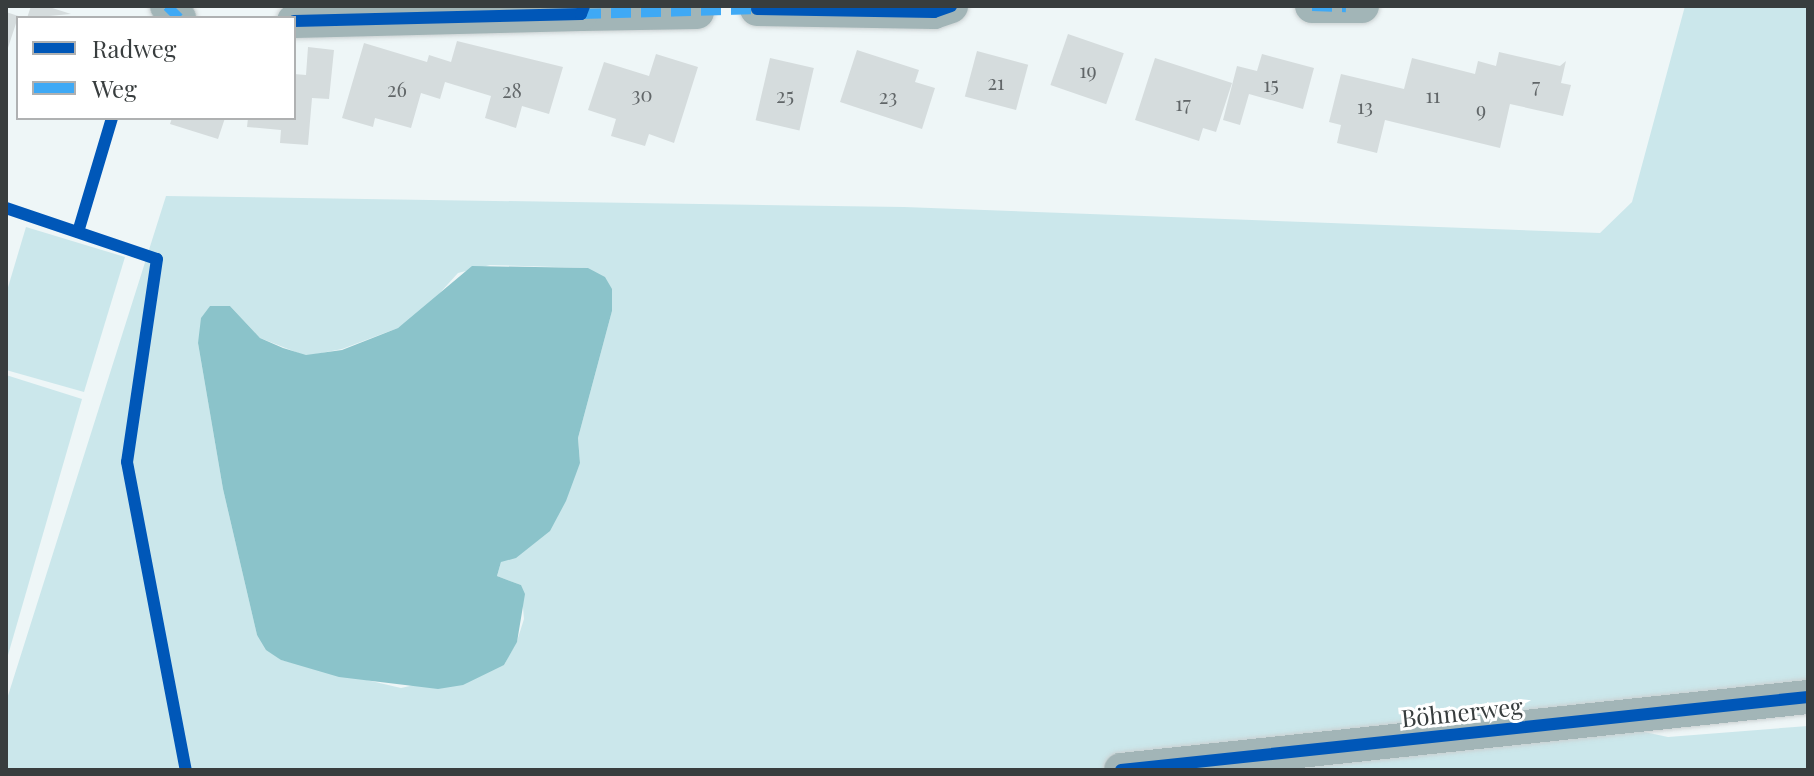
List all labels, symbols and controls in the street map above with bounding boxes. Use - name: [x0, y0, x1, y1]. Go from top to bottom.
- legend: [16, 16, 296, 120]
- text: Radweg: [92, 32, 177, 64]
- house number: 19: [1079, 57, 1097, 81]
- house number: 21: [988, 69, 1004, 93]
- house number: 15: [1263, 71, 1279, 95]
- text: Weg: [92, 72, 137, 104]
- house number: 7: [1532, 72, 1540, 96]
- house number: 26: [387, 76, 407, 100]
- house number: 28: [502, 77, 522, 101]
- house number: 30: [631, 81, 653, 105]
- house number: 25: [776, 82, 794, 106]
- house number: 11: [1426, 82, 1440, 106]
- house number: 23: [879, 83, 897, 107]
- house number: 17: [1175, 90, 1191, 114]
- house number: 13: [1357, 93, 1373, 117]
- house number: 9: [1476, 96, 1486, 120]
- street label: Böhnerweg: [1400, 691, 1524, 733]

